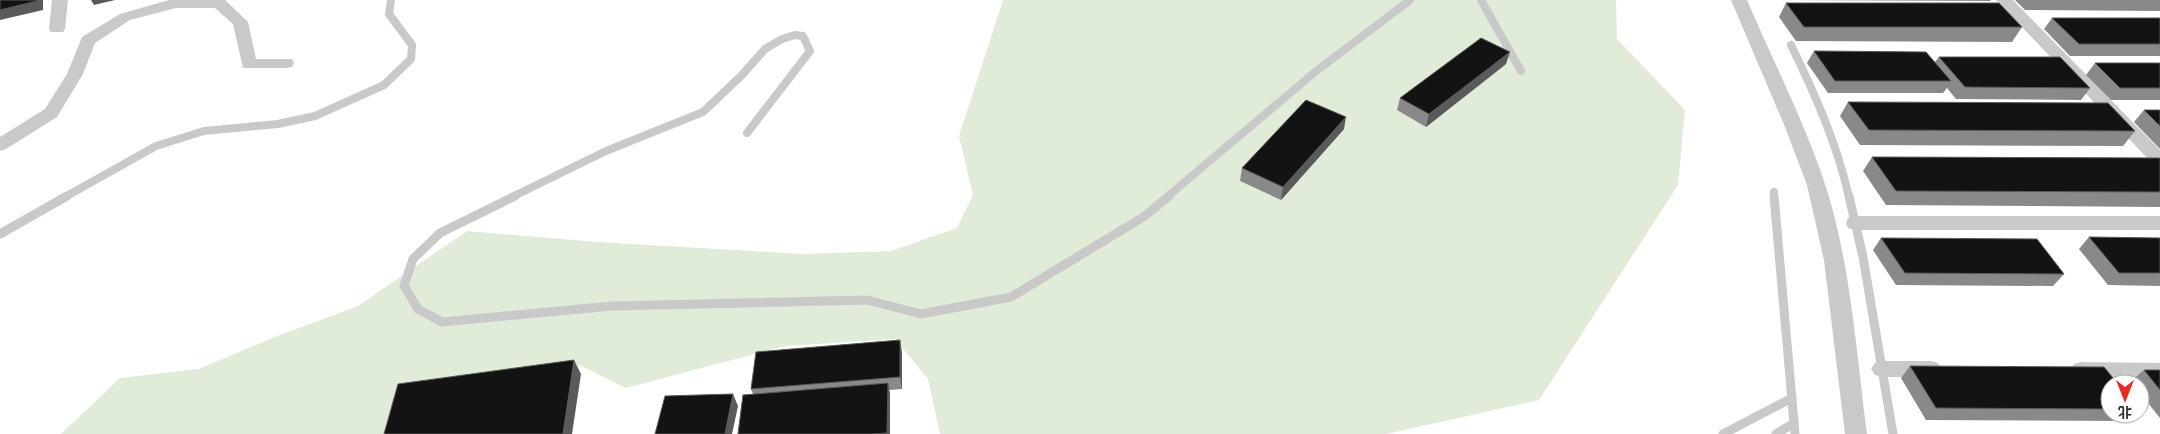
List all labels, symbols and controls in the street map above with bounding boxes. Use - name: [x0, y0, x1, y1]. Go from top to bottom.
- north arrow: [2100, 374, 2150, 424]
- text: 北: [2118, 403, 2132, 421]

